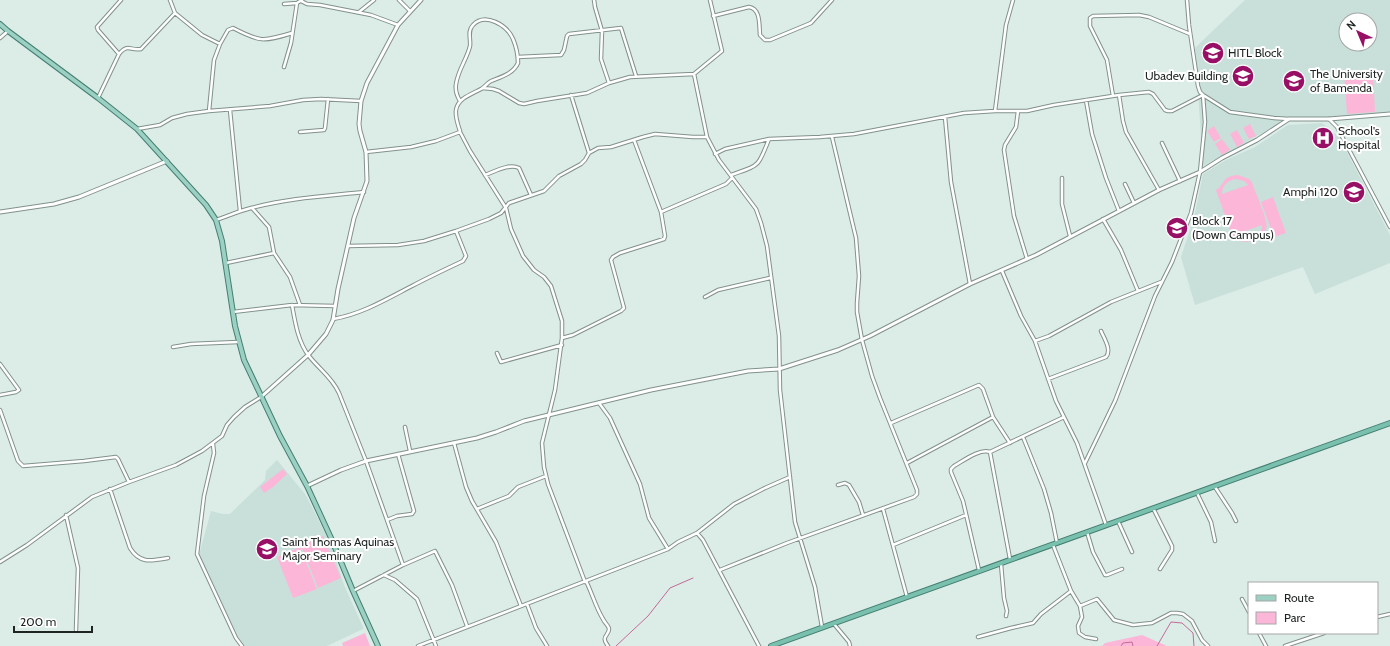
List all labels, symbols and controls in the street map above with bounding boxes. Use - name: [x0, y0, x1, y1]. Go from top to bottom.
- north arrow: [1338, 12, 1378, 52]
- text: N: [1343, 17, 1359, 33]
- school or university icon: HITL Block: [1200, 40, 1226, 66]
- place label: HITL Block: [1228, 45, 1283, 60]
- school or university icon: Ubadev Building: [1230, 63, 1256, 89]
- place label: The University of Bamenda: [1310, 66, 1383, 95]
- place label: Ubadev Building: [1145, 68, 1229, 83]
- school or university icon: The University of Bamenda: [1281, 68, 1307, 94]
- place label: School's Hospital: [1338, 123, 1380, 152]
- hospital icon: School's Hospital: [1310, 125, 1336, 151]
- school or university icon: Amphi 120: [1341, 179, 1367, 205]
- place label: Amphi 120: [1283, 184, 1338, 199]
- place label: Block 17 (Down Campus): [1192, 213, 1274, 242]
- school or university icon: Block 17 (Down Campus): [1164, 215, 1190, 241]
- place label: Saint Thomas Aquinas Major Seminary: [282, 534, 394, 563]
- school or university icon: Saint Thomas Aquinas Major Seminary: [254, 536, 280, 562]
- legend: [1248, 582, 1378, 634]
- text: Route: [1284, 590, 1314, 605]
- scale bar: [14, 608, 92, 634]
- text: Parc: [1284, 610, 1306, 625]
- text: 200 m: [20, 614, 56, 629]

